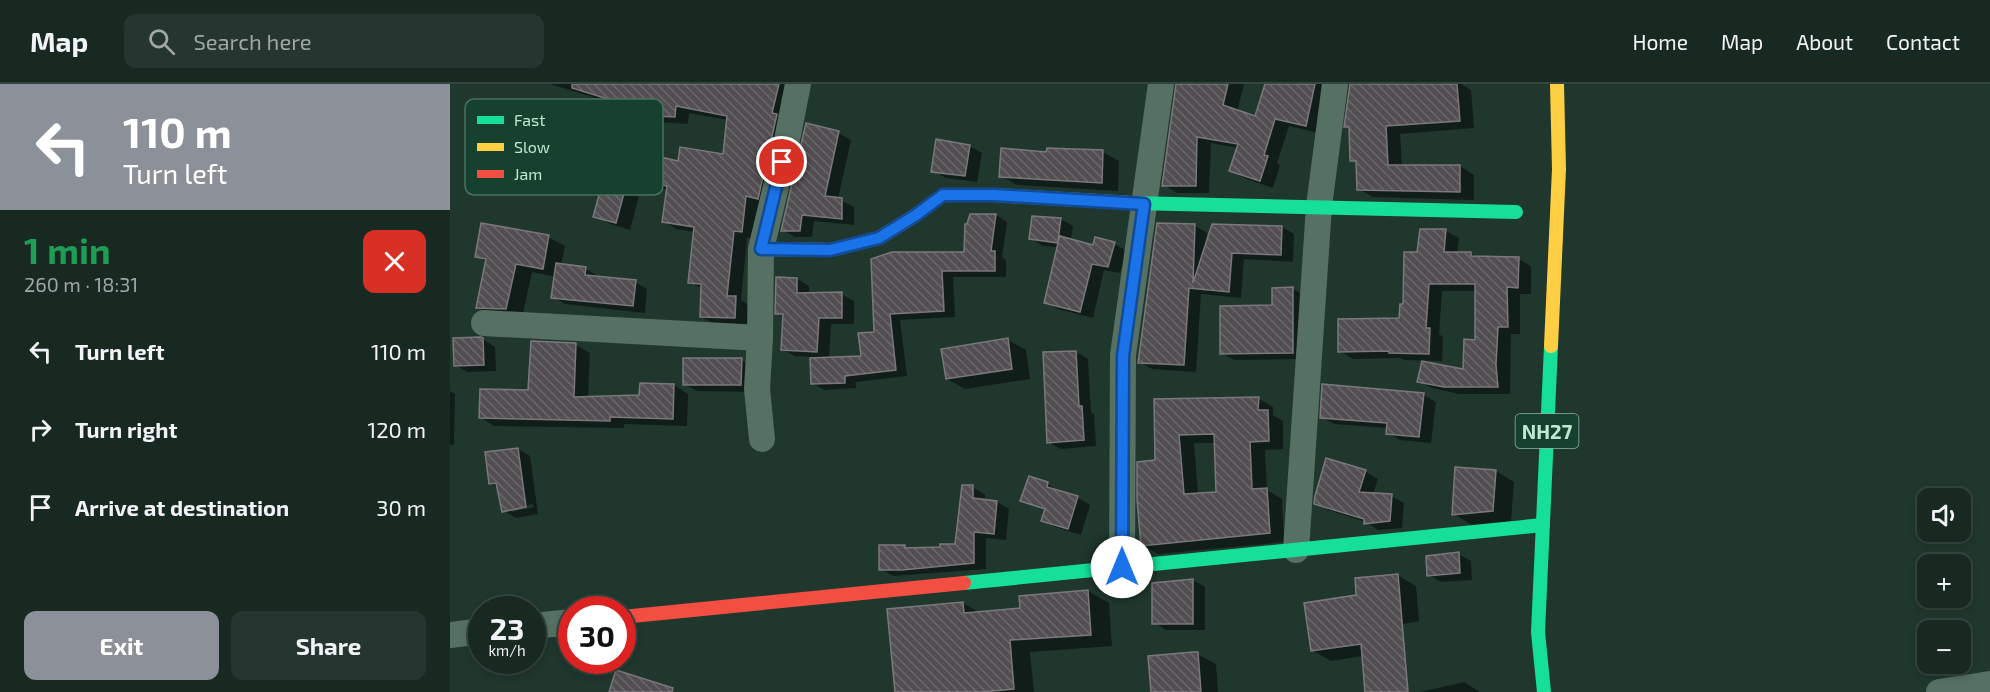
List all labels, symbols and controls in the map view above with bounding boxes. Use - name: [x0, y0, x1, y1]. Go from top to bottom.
- search box: [124, 14, 544, 68]
- text: Map: [30, 24, 88, 58]
- icon: search: [145, 25, 178, 58]
- text: Search here: [193, 28, 312, 54]
- text: Home: [1632, 29, 1688, 54]
- text: Map: [1721, 29, 1763, 54]
- text: About: [1796, 29, 1853, 54]
- text: Contact: [1886, 29, 1960, 54]
- legend: [465, 99, 663, 195]
- text: 110 m: [123, 106, 232, 156]
- icon: left: [24, 108, 102, 186]
- text: Fast: [514, 110, 545, 129]
- pin: [756, 136, 807, 187]
- text: Slow: [514, 137, 550, 156]
- icon: arrive: [765, 145, 798, 178]
- text: Turn left: [123, 157, 227, 189]
- text: Jam: [514, 164, 542, 183]
- text: 1 min: [24, 228, 111, 271]
- button: close: [363, 230, 426, 293]
- text: 260 m · 18:31: [24, 272, 138, 296]
- icon: left: [24, 335, 57, 368]
- text: Turn left: [75, 338, 164, 364]
- text: 110 m: [371, 338, 426, 364]
- icon: right: [24, 413, 57, 446]
- road number: NH27: [1516, 414, 1578, 448]
- text: Turn right: [75, 416, 177, 442]
- text: 120 m: [367, 416, 426, 442]
- map controls: [1917, 488, 1971, 674]
- button: sound: [1917, 488, 1971, 542]
- icon: arrive: [24, 491, 57, 524]
- text: Arrive at destination: [75, 494, 289, 520]
- text: 30 m: [376, 494, 426, 520]
- position arrow: [1090, 535, 1154, 599]
- button: +: [1917, 554, 1971, 608]
- speed limit sign: 30: [558, 596, 636, 674]
- text: 23: [490, 610, 524, 646]
- button: Exit: [24, 611, 219, 680]
- button: Share: [231, 611, 426, 680]
- button: −: [1917, 620, 1971, 674]
- text: km/h: [488, 641, 526, 659]

